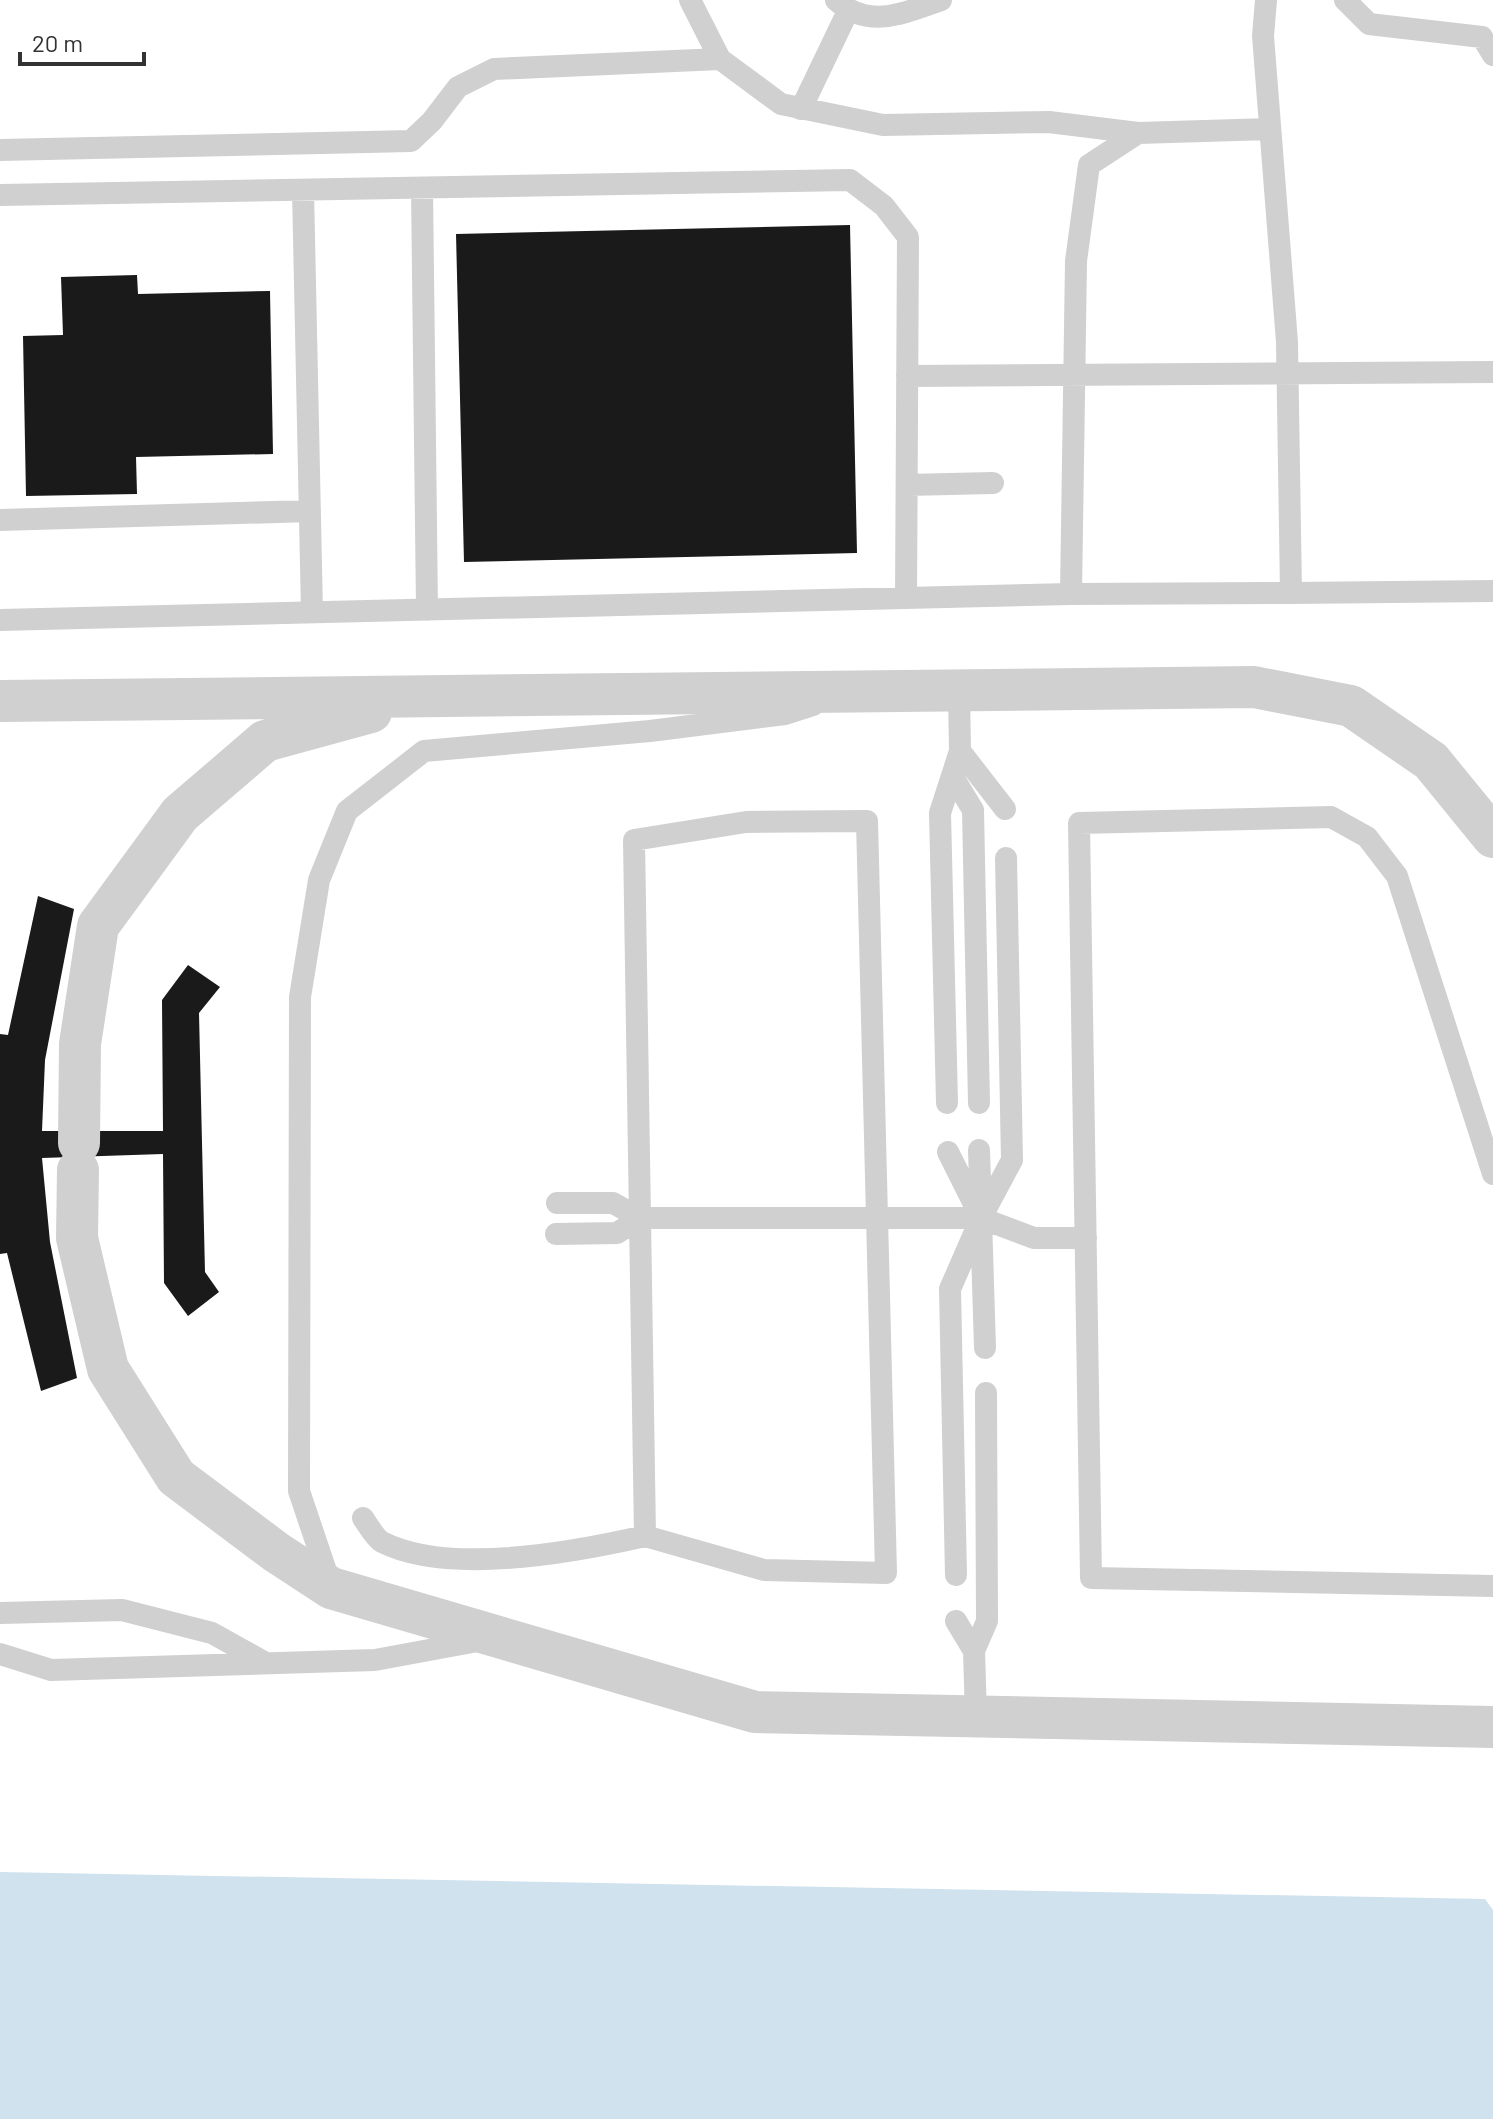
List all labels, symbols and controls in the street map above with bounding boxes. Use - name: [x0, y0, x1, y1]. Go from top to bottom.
- scale bar: [20, 16, 144, 66]
- text: 20 m: [32, 28, 83, 57]

